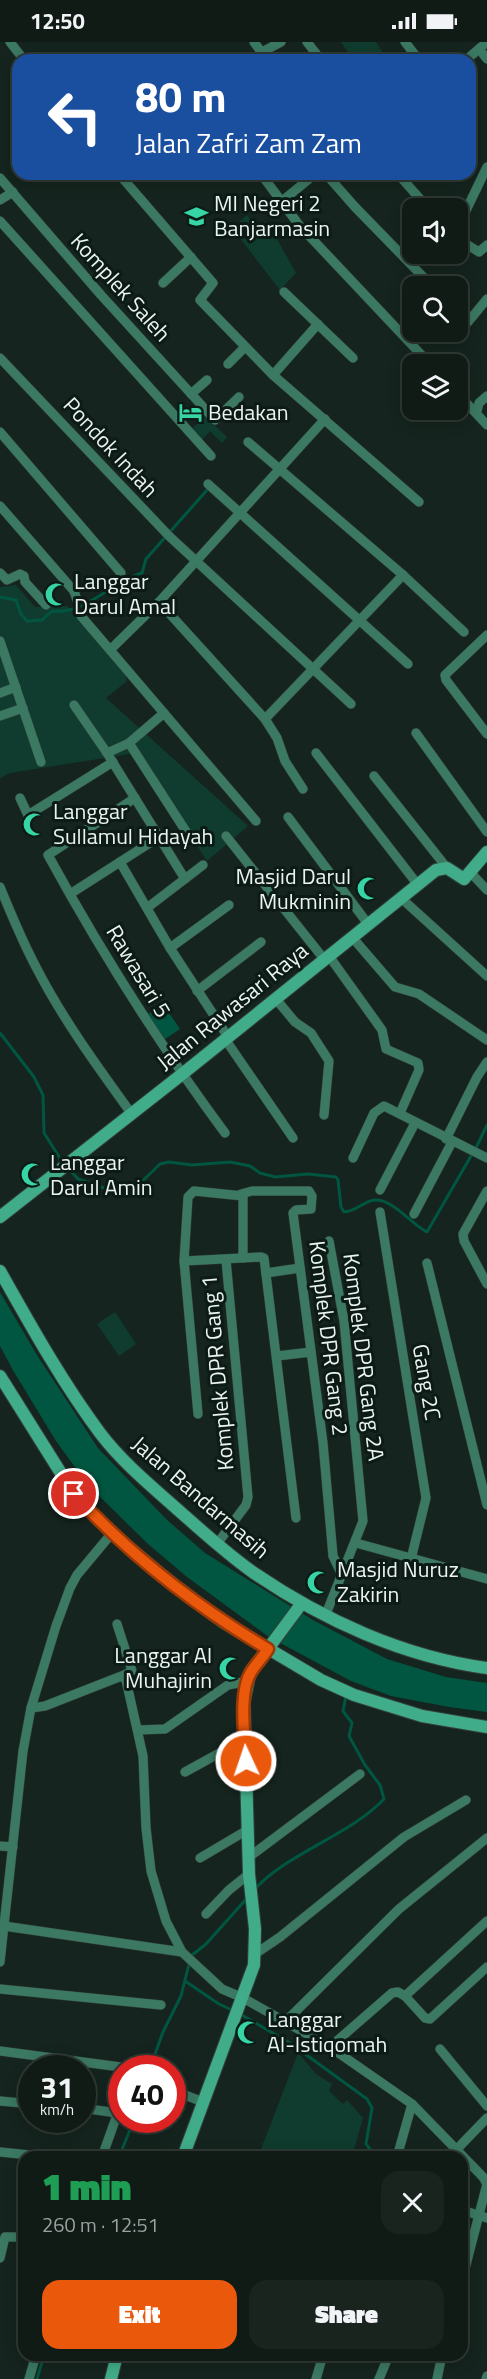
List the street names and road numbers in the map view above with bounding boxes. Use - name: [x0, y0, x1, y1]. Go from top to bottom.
- street label: Komplek Saleh: [63, 225, 179, 349]
- street label: Pondok Indah: [55, 389, 167, 505]
- street label: Rawasari 5: [98, 918, 180, 1024]
- street label: Jalan Rawasari Raya: [149, 934, 315, 1078]
- street label: Komplek DPR Gang 2: [300, 1239, 358, 1437]
- street label: Komplek DPR Gang 2A: [334, 1251, 394, 1463]
- street label: Komplek DPR Gang 1: [192, 1274, 242, 1472]
- street label: Gang 2C: [404, 1341, 450, 1423]
- street label: Jalan Bandarmasih: [125, 1427, 277, 1567]

